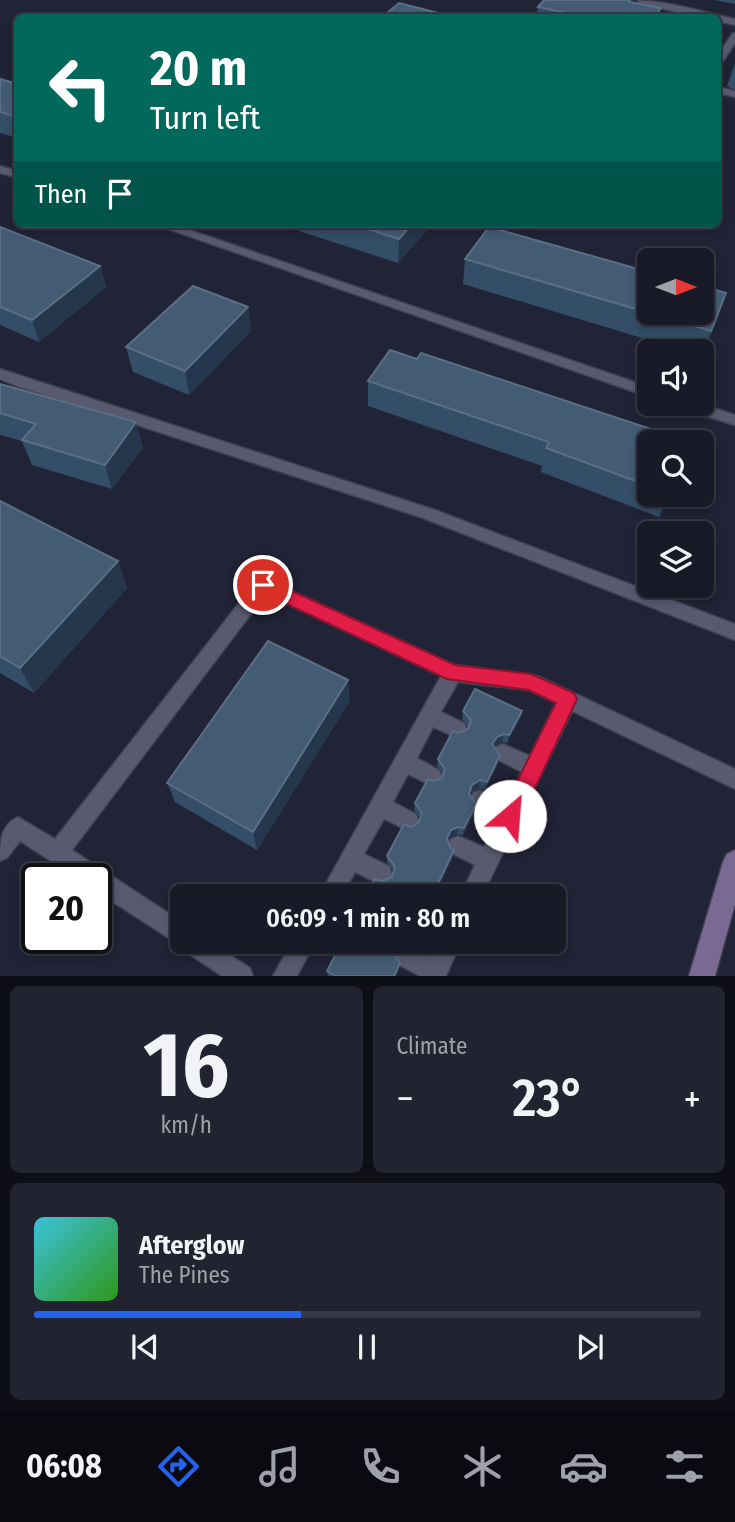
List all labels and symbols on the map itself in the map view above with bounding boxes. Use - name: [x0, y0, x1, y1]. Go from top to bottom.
- north arrow: [637, 248, 714, 326]
- pin: [233, 555, 293, 615]
- position arrow: [473, 779, 547, 853]
- speed limit sign: 20: [21, 863, 112, 954]

